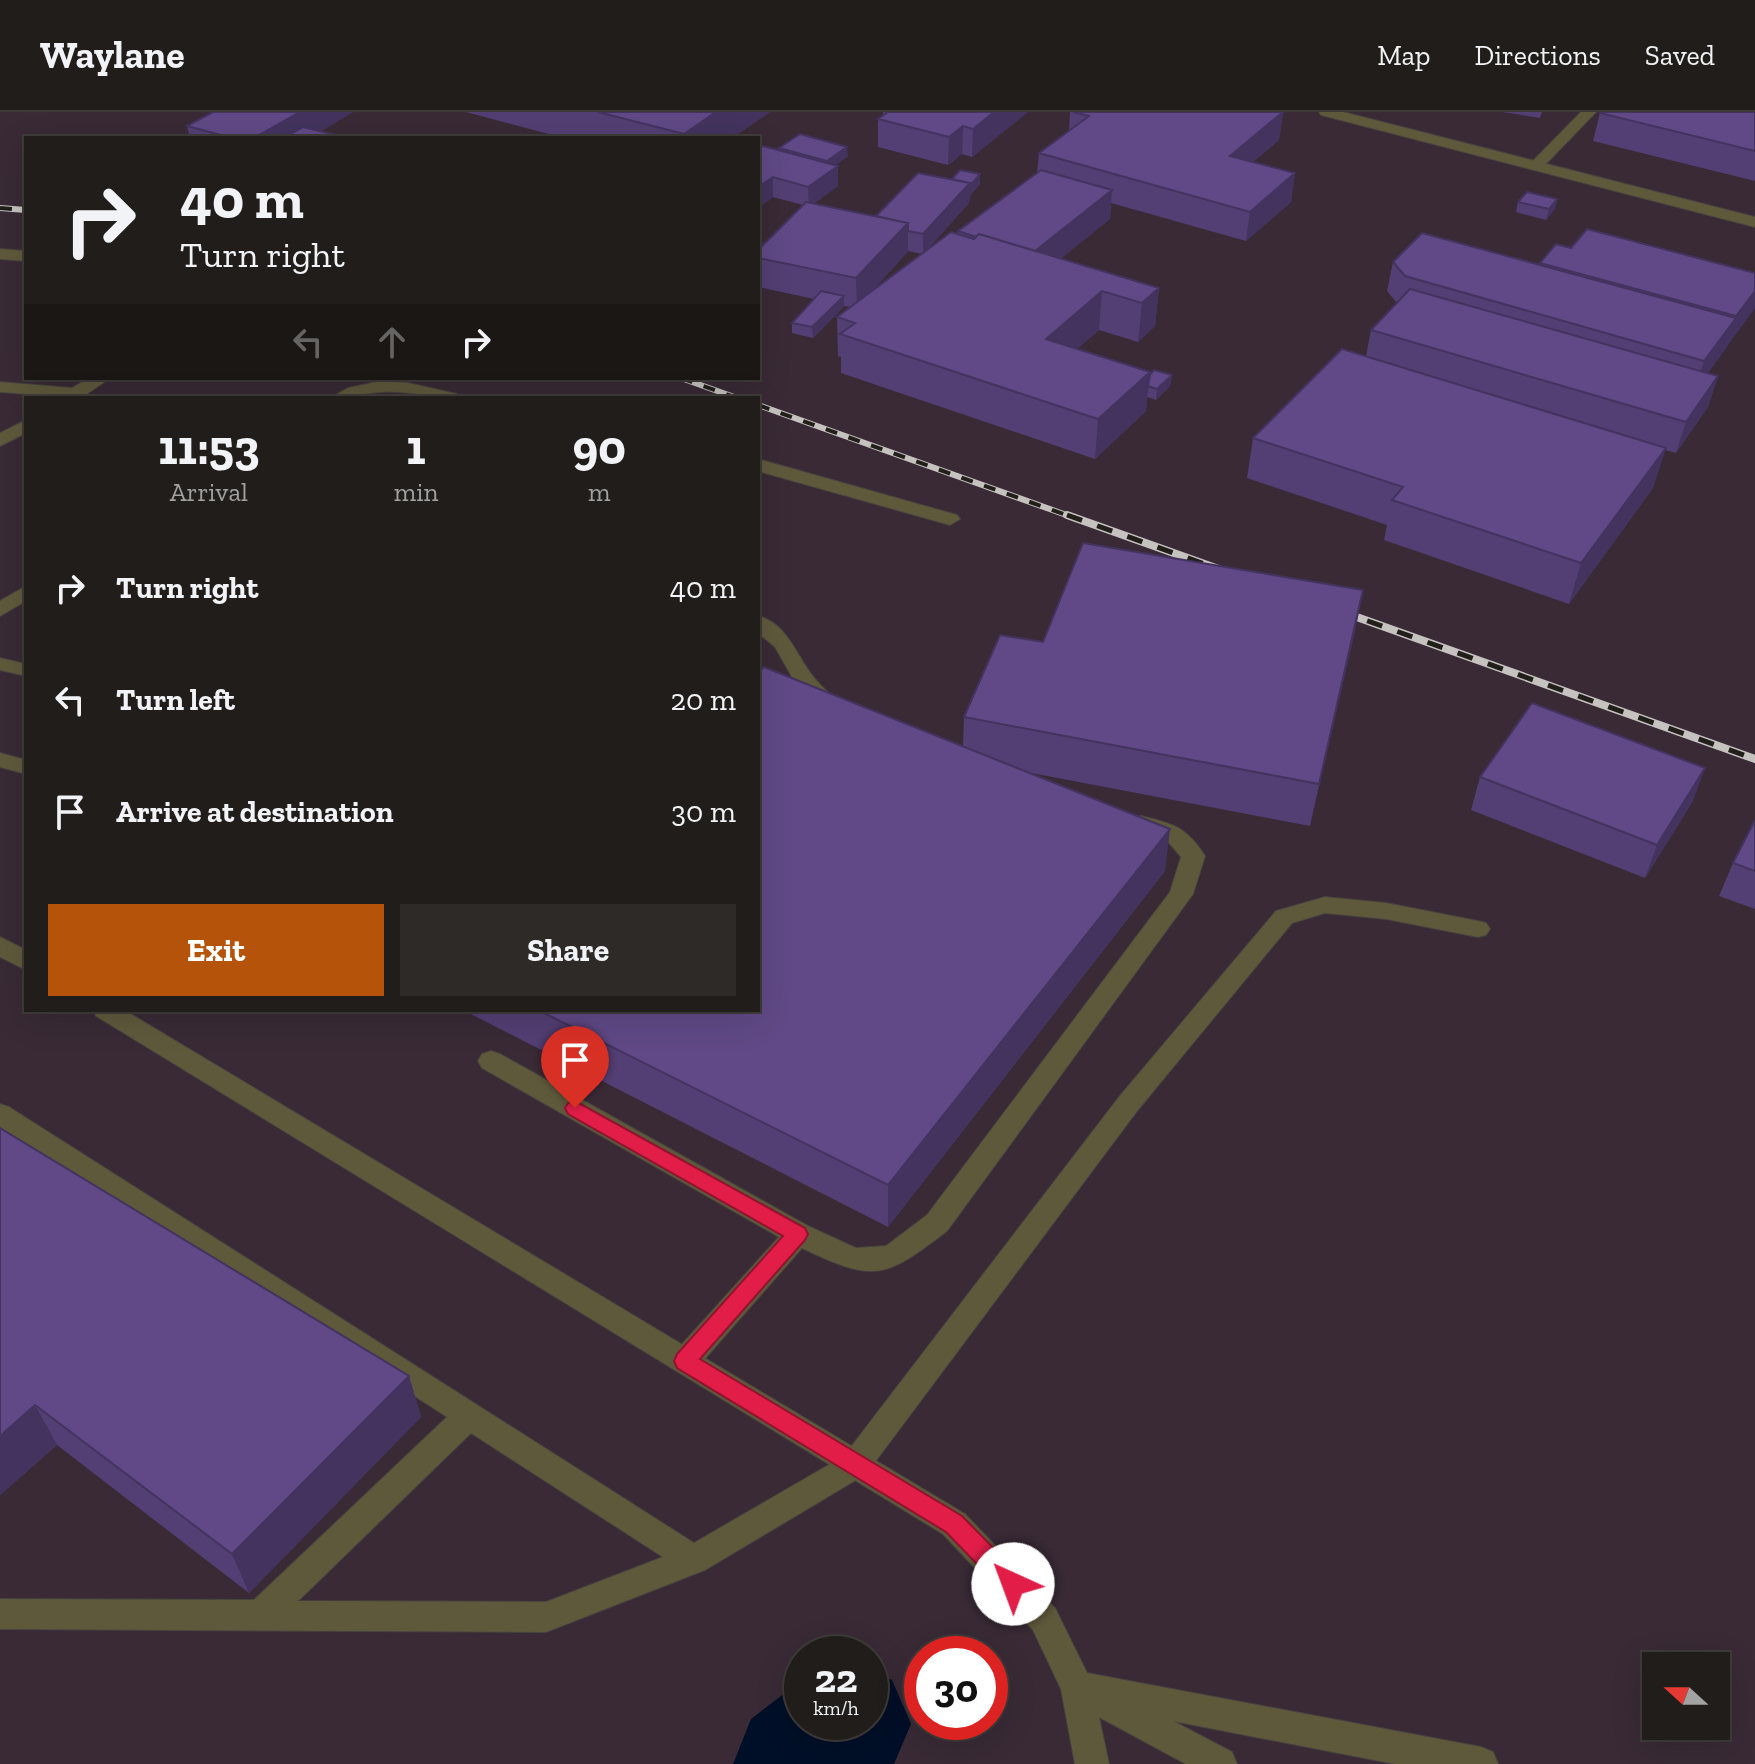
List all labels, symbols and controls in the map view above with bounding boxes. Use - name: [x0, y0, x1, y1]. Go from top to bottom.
- text: Waylane: [40, 32, 185, 78]
- text: Map: [1377, 39, 1430, 72]
- text: Directions: [1474, 39, 1601, 72]
- text: Saved: [1645, 39, 1715, 72]
- text: 40 m: [180, 165, 304, 232]
- icon: right: [48, 168, 152, 272]
- text: Turn right: [180, 233, 345, 276]
- icon: left: [286, 320, 330, 364]
- icon: ahead: [370, 320, 414, 364]
- icon: right: [454, 320, 498, 364]
- text: 11:53: [158, 419, 260, 476]
- text: 1: [406, 419, 426, 476]
- text: 90: [572, 419, 626, 476]
- text: Arrival: [170, 476, 248, 508]
- text: min: [394, 476, 438, 508]
- text: m: [588, 476, 610, 508]
- icon: right: [48, 566, 92, 610]
- text: Turn right: [116, 570, 258, 606]
- text: 40 m: [670, 570, 736, 606]
- icon: left: [48, 678, 92, 722]
- text: Turn left: [116, 682, 235, 718]
- text: 20 m: [671, 682, 736, 718]
- icon: arrive: [48, 790, 92, 834]
- text: Arrive at destination: [116, 794, 393, 830]
- text: 30 m: [671, 794, 736, 830]
- button: Exit: [48, 904, 384, 996]
- button: Share: [400, 904, 736, 996]
- pin: [541, 1026, 609, 1108]
- icon: arrive: [553, 1038, 597, 1082]
- position arrow: [971, 1542, 1055, 1626]
- speed limit sign: 30: [904, 1636, 1008, 1740]
- north arrow: [1642, 1652, 1730, 1740]
- map controls: [1642, 1652, 1730, 1740]
- text: 22: [815, 1654, 857, 1702]
- text: km/h: [813, 1696, 859, 1720]

